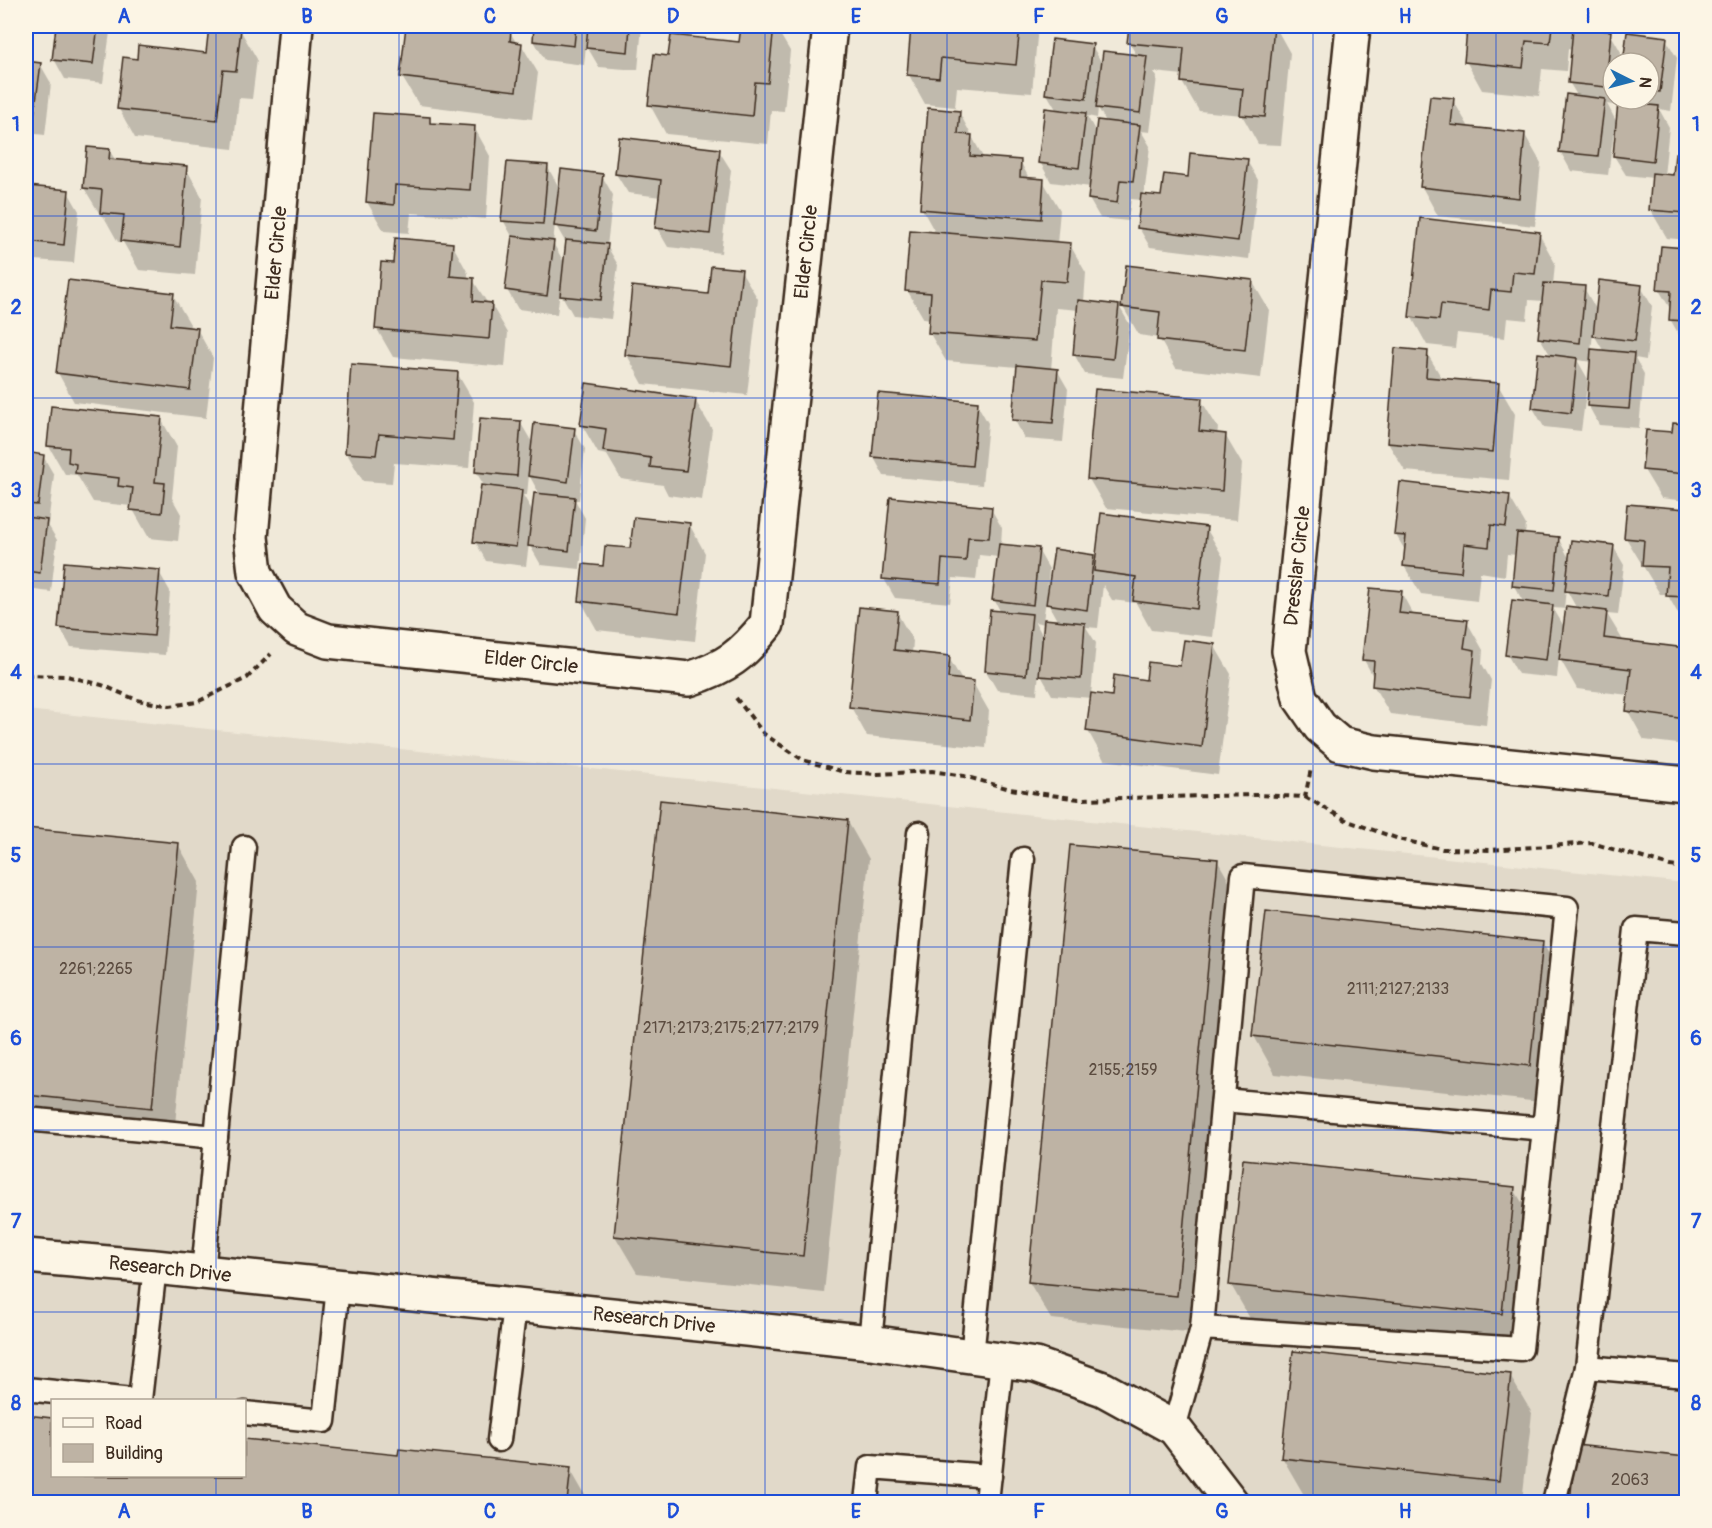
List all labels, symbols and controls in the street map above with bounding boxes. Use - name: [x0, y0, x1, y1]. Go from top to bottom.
- text: A: [118, 4, 131, 29]
- text: B: [301, 4, 313, 29]
- text: C: [484, 4, 496, 29]
- text: D: [667, 4, 680, 29]
- text: E: [851, 4, 862, 29]
- text: F: [1033, 4, 1045, 29]
- text: G: [1215, 4, 1229, 29]
- text: H: [1399, 4, 1412, 29]
- text: I: [1585, 4, 1591, 29]
- north arrow: [1601, 51, 1661, 111]
- text: N: [1634, 76, 1655, 89]
- text: 1: [12, 112, 20, 137]
- text: 1: [1692, 112, 1700, 137]
- street label: Elder Circle: [789, 204, 823, 300]
- street label: Elder Circle: [259, 205, 293, 301]
- text: 2: [10, 295, 22, 320]
- text: 2: [1690, 295, 1702, 320]
- text: 3: [10, 478, 22, 503]
- text: 3: [1690, 478, 1702, 503]
- street label: Dresslar Circle: [1278, 505, 1316, 627]
- street label: Elder Circle: [483, 645, 579, 679]
- text: 4: [10, 660, 22, 685]
- text: 4: [1690, 660, 1702, 685]
- text: 5: [11, 843, 22, 868]
- text: 5: [1691, 843, 1702, 868]
- house number: 2261;2265: [59, 959, 133, 979]
- house number: 2111;2127;2133: [1347, 979, 1449, 999]
- house number: 2171;2173;2175;2177;2179: [643, 1018, 819, 1038]
- text: 6: [10, 1026, 22, 1051]
- text: 6: [1690, 1026, 1702, 1051]
- house number: 2155;2159: [1088, 1060, 1158, 1080]
- text: 7: [11, 1209, 22, 1234]
- text: 7: [1691, 1209, 1702, 1234]
- street label: Research Drive: [107, 1250, 233, 1288]
- street label: Research Drive: [591, 1301, 717, 1339]
- text: 8: [11, 1391, 21, 1416]
- text: 8: [1691, 1391, 1701, 1416]
- legend: [51, 1399, 246, 1477]
- text: Road: [105, 1412, 142, 1435]
- text: Building: [105, 1442, 163, 1465]
- house number: 2063: [1611, 1470, 1649, 1490]
- text: A: [118, 1499, 131, 1524]
- text: B: [301, 1499, 313, 1524]
- text: C: [484, 1499, 496, 1524]
- text: D: [667, 1499, 680, 1524]
- text: E: [851, 1499, 862, 1524]
- text: F: [1033, 1499, 1045, 1524]
- text: G: [1215, 1499, 1229, 1524]
- text: H: [1399, 1499, 1412, 1524]
- text: I: [1585, 1499, 1591, 1524]

